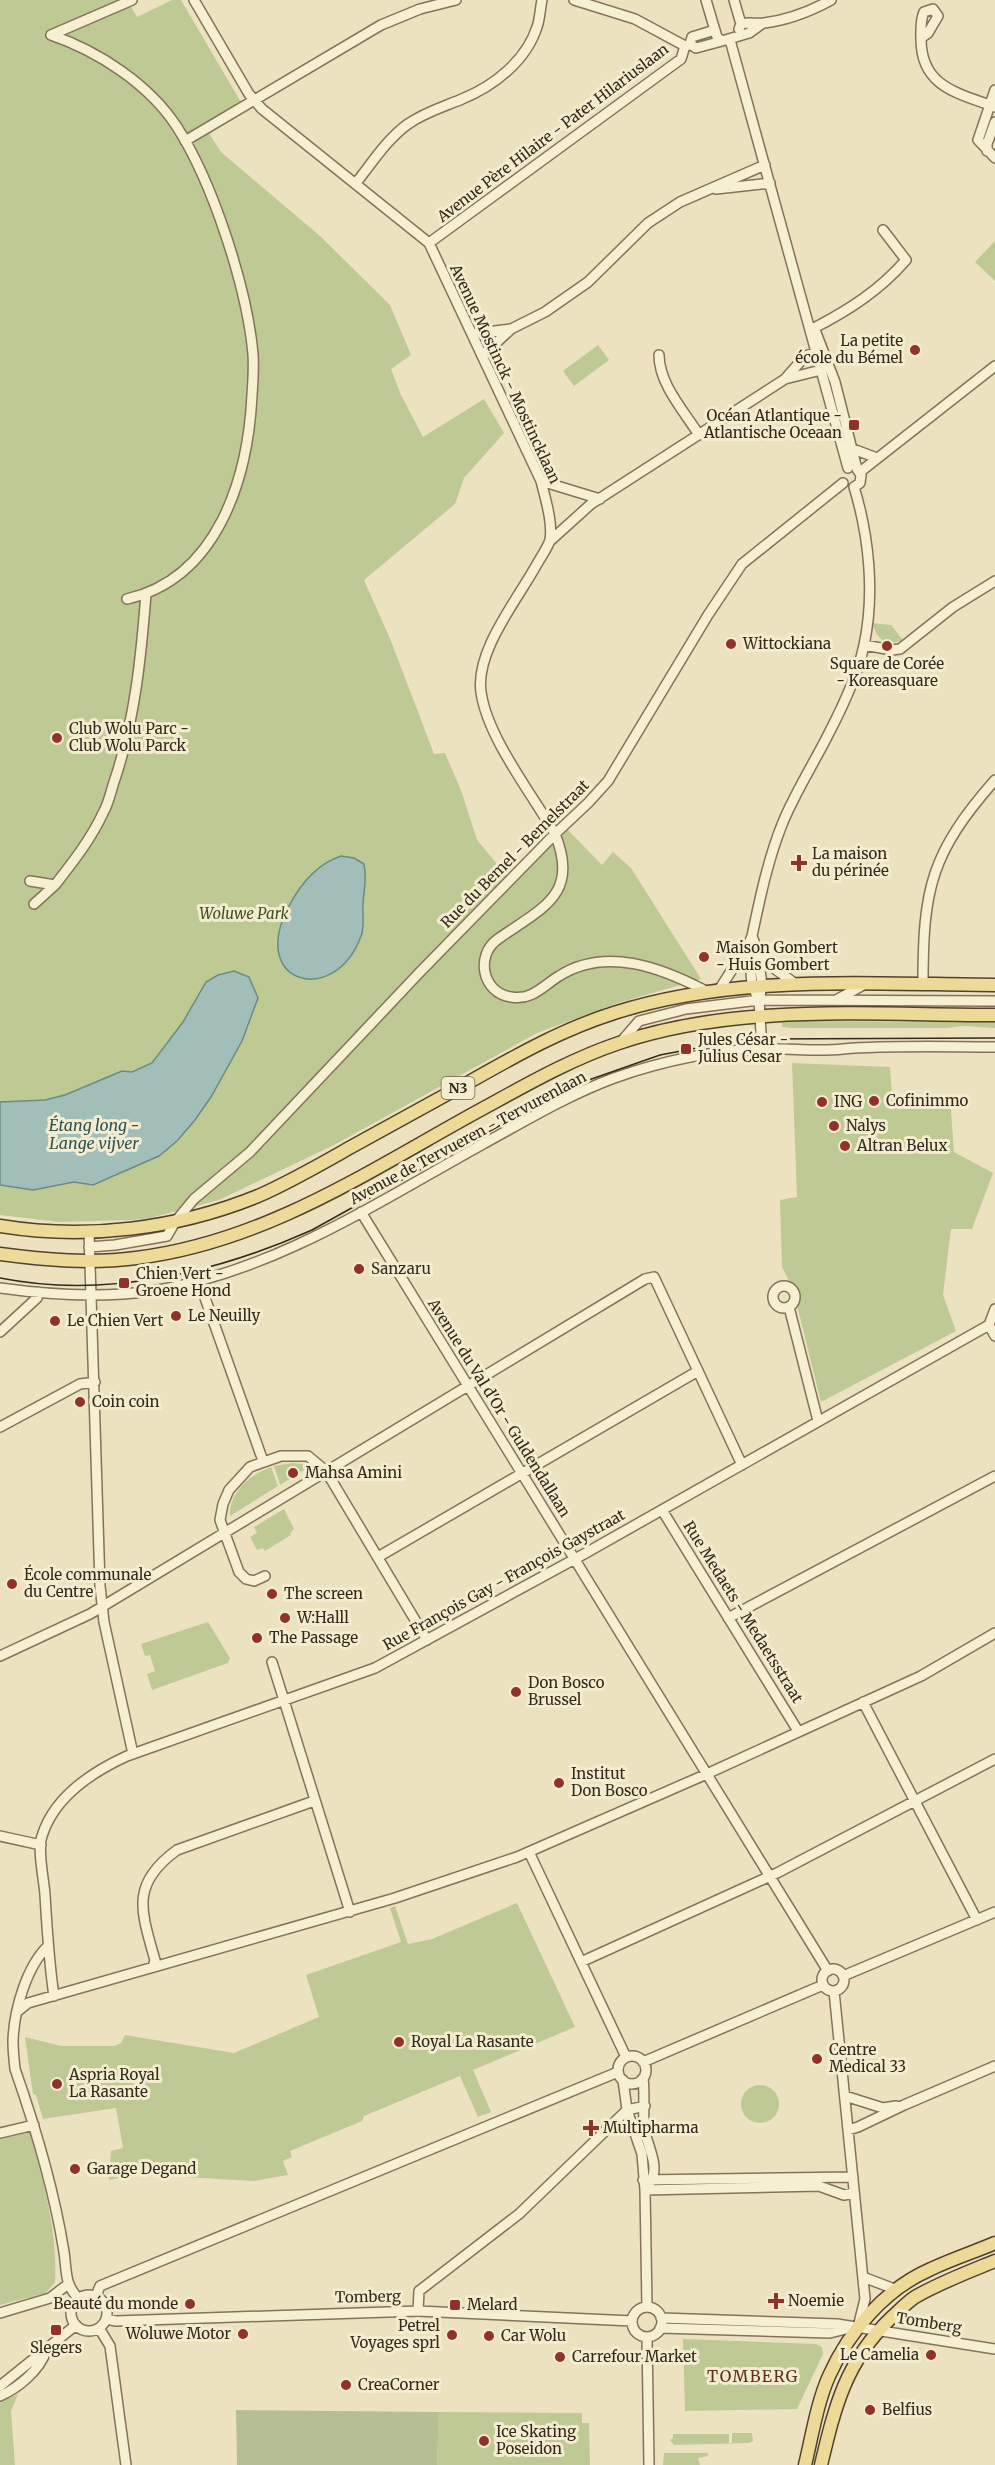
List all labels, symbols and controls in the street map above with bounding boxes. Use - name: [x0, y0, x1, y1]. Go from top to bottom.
- street label: Avenue Père Hilaire - Pater Hilariuslaan: [432, 39, 672, 227]
- street label: Avenue Mostinck - Mostincklaan: [446, 260, 565, 487]
- place label: La petite école du Bémel: [795, 331, 903, 367]
- marker: La petite école du Bémel: [908, 343, 922, 357]
- place label: Océan Atlantique - Atlantische Oceaan: [703, 406, 842, 442]
- marker: Océan Atlantique - Atlantische Oceaan: [847, 418, 861, 432]
- place label: Wittockiana: [742, 634, 831, 653]
- marker: Wittockiana: [724, 637, 738, 651]
- marker: Square de Corée - Koreasquare: [880, 639, 894, 653]
- place label: Square de Corée - Koreasquare: [830, 654, 944, 690]
- place label: Club Wolu Parc - Club Wolu Parck: [69, 719, 189, 755]
- marker: Club Wolu Parc - Club Wolu Parck: [50, 731, 64, 745]
- street label: Rue du Bemel - Bemelstraat: [437, 775, 593, 932]
- place label: La maison du périnée: [812, 844, 889, 880]
- marker: La maison du périnée: [790, 854, 808, 872]
- park label: Woluwe Park: [199, 904, 289, 923]
- place label: Maison Gombert - Huis Gombert: [716, 938, 838, 974]
- marker: Maison Gombert - Huis Gombert: [697, 950, 711, 964]
- place label: Jules César - Julius Cesar: [697, 1030, 788, 1066]
- marker: Jules César - Julius Cesar: [679, 1042, 693, 1056]
- street label: Avenue de Tervueren - Tervurenlaan: [345, 1067, 589, 1209]
- road number: N3: [442, 1077, 474, 1099]
- place label: Cofinimmo: [886, 1091, 969, 1110]
- place label: ING: [834, 1092, 862, 1111]
- marker: Cofinimmo: [867, 1094, 881, 1108]
- marker: ING: [815, 1095, 829, 1109]
- water label: Étang long - Lange vijver: [49, 1115, 139, 1153]
- place label: Nalys: [846, 1116, 886, 1135]
- marker: Nalys: [827, 1119, 841, 1133]
- place label: Altran Belux: [856, 1136, 947, 1155]
- marker: Altran Belux: [838, 1139, 852, 1153]
- place label: Sanzaru: [371, 1259, 431, 1278]
- marker: Sanzaru: [352, 1262, 366, 1276]
- place label: Chien Vert - Groene Hond: [136, 1264, 231, 1300]
- marker: Chien Vert - Groene Hond: [117, 1276, 131, 1290]
- street label: Avenue du Val d'Or - Guldendallaan: [423, 1294, 575, 1521]
- place label: Le Neuilly: [188, 1306, 260, 1325]
- marker: Le Neuilly: [169, 1309, 183, 1323]
- place label: Le Chien Vert: [67, 1311, 163, 1330]
- marker: Le Chien Vert: [48, 1314, 62, 1328]
- place label: Coin coin: [92, 1392, 160, 1411]
- marker: Coin coin: [73, 1395, 87, 1409]
- place label: Mahsa Amini: [305, 1463, 402, 1482]
- marker: Mahsa Amini: [286, 1466, 300, 1480]
- street label: Rue François Gay - François Gaystraat: [379, 1505, 628, 1654]
- street label: Rue Medaets - Medaetsstraat: [679, 1517, 807, 1706]
- place label: École communale du Centre: [24, 1564, 151, 1601]
- marker: École communale du Centre: [5, 1577, 19, 1591]
- place label: The screen: [284, 1584, 363, 1603]
- marker: The screen: [265, 1587, 279, 1601]
- place label: W:Halll: [296, 1608, 349, 1627]
- marker: W:Halll: [278, 1611, 292, 1625]
- place label: The Passage: [269, 1628, 358, 1647]
- marker: The Passage: [250, 1631, 264, 1645]
- place label: Don Bosco Brussel: [528, 1673, 605, 1709]
- marker: Don Bosco Brussel: [509, 1685, 523, 1699]
- place label: Institut Don Bosco: [571, 1764, 648, 1800]
- marker: Institut Don Bosco: [552, 1776, 566, 1790]
- place label: Royal La Rasante: [411, 2032, 534, 2051]
- marker: Royal La Rasante: [392, 2035, 406, 2049]
- place label: Centre Medical 33: [829, 2040, 906, 2076]
- marker: Centre Medical 33: [810, 2052, 824, 2066]
- place label: Aspria Royal La Rasante: [68, 2065, 160, 2101]
- marker: Aspria Royal La Rasante: [50, 2077, 64, 2091]
- place label: Multipharma: [603, 2118, 699, 2137]
- marker: Multipharma: [584, 2121, 598, 2135]
- place label: Garage Degand: [87, 2159, 196, 2178]
- marker: Garage Degand: [68, 2162, 82, 2176]
- street label: Tomberg: [335, 2286, 401, 2307]
- place label: Noemie: [788, 2291, 844, 2310]
- place label: Beauté du monde: [53, 2294, 178, 2313]
- marker: Noemie: [769, 2294, 783, 2308]
- place label: Melard: [467, 2295, 518, 2314]
- marker: Beauté du monde: [183, 2297, 197, 2311]
- marker: Melard: [448, 2298, 462, 2312]
- street label: Tomberg: [895, 2308, 963, 2337]
- place label: Petrel Voyages sprl: [349, 2316, 440, 2352]
- marker: Slegers: [49, 2323, 63, 2337]
- place label: Woluwe Motor: [125, 2324, 231, 2343]
- place label: Car Wolu: [501, 2326, 566, 2345]
- marker: Woluwe Motor: [236, 2327, 250, 2341]
- marker: Petrel Voyages sprl: [445, 2328, 459, 2342]
- marker: Car Wolu: [482, 2329, 496, 2343]
- place label: Slegers: [30, 2338, 82, 2357]
- place label: Le Camelia: [840, 2345, 919, 2364]
- place label: Carrefour Market: [572, 2347, 697, 2366]
- marker: Le Camelia: [924, 2348, 938, 2362]
- marker: Carrefour Market: [553, 2350, 567, 2364]
- district label: TOMBERG: [707, 2366, 799, 2386]
- place label: CreaCorner: [358, 2375, 440, 2394]
- marker: CreaCorner: [339, 2378, 353, 2392]
- place label: Belfius: [882, 2400, 932, 2419]
- marker: Belfius: [863, 2403, 877, 2417]
- place label: Ice Skating Poseidon: [496, 2422, 576, 2458]
- marker: Ice Skating Poseidon: [477, 2434, 491, 2448]

